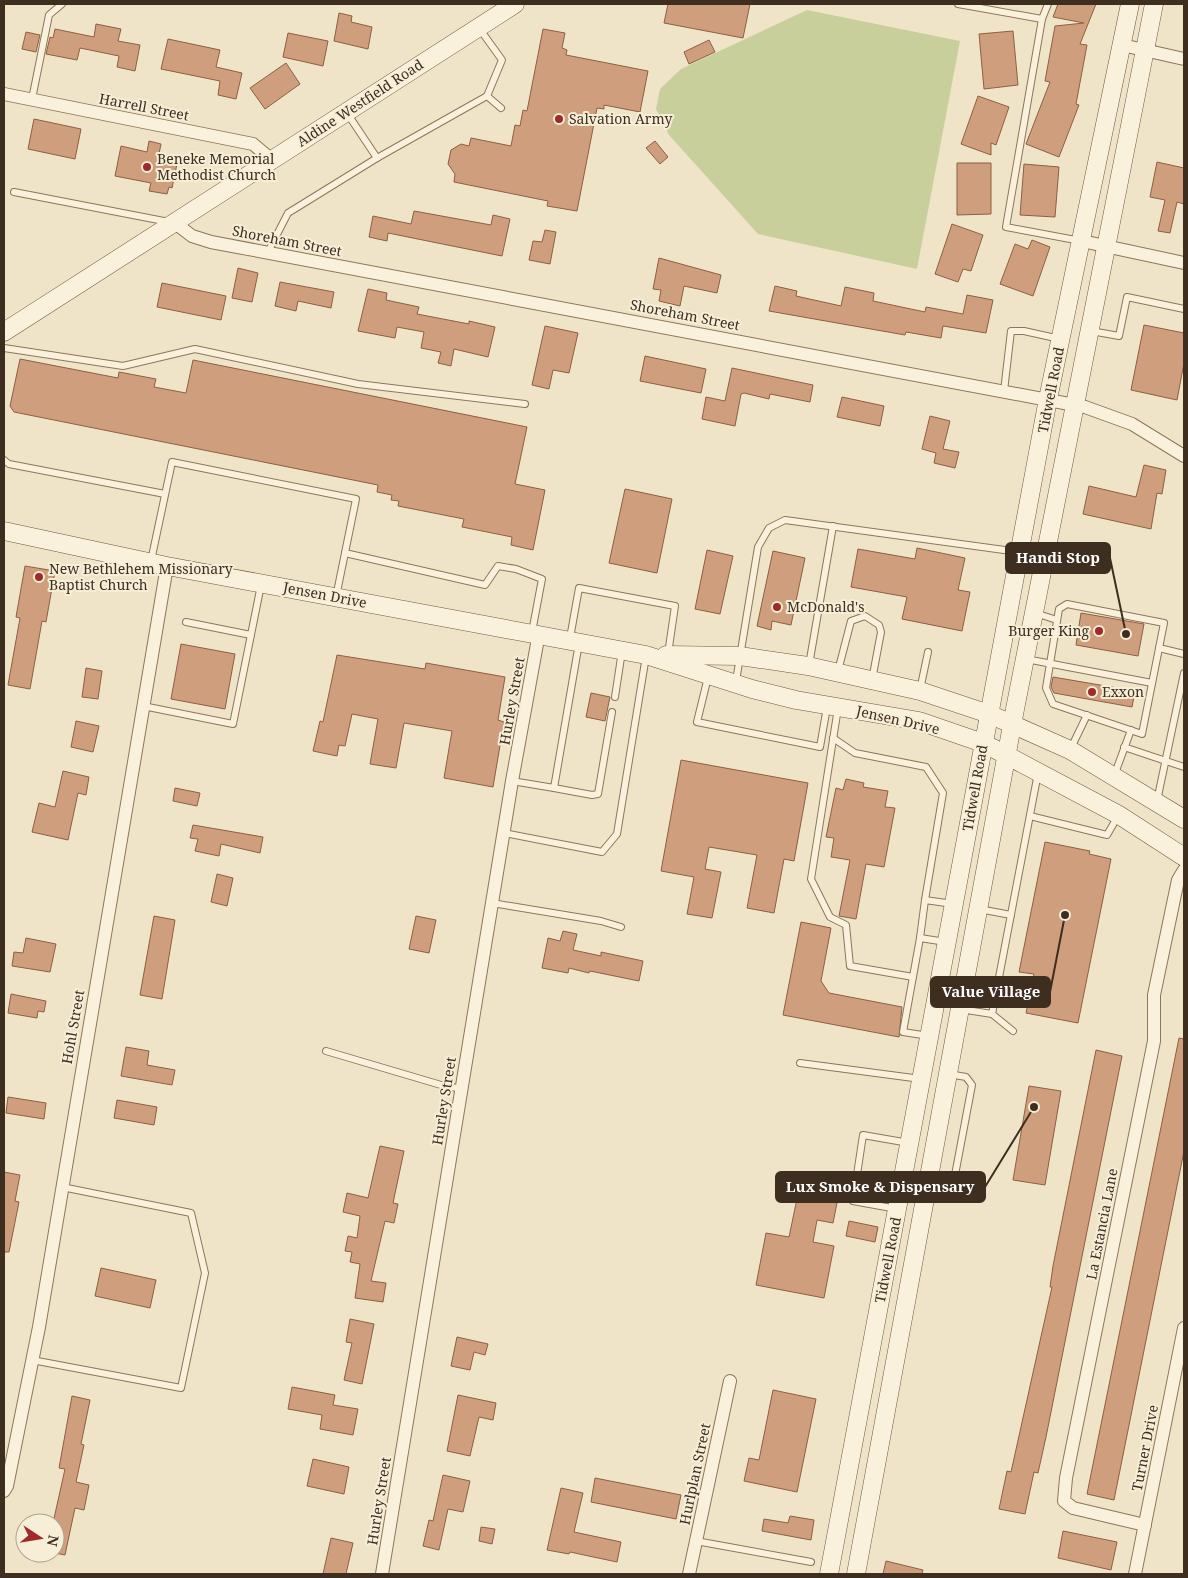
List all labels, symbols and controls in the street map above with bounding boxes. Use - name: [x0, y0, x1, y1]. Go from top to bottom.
- street label: Aldine Westfield Road: [293, 54, 427, 151]
- street label: Harrell Street: [98, 88, 191, 125]
- place label: Salvation Army: [569, 109, 672, 128]
- marker: Salvation Army: [553, 113, 565, 125]
- place label: Beneke Memorial Methodist Church: [157, 149, 276, 184]
- marker: Beneke Memorial Methodist Church: [141, 161, 153, 173]
- street label: Shoreham Street: [231, 221, 344, 260]
- street label: Shoreham Street: [629, 295, 742, 334]
- street label: Tidwell Road: [1033, 345, 1068, 435]
- callout: Handi Stop: [1006, 543, 1110, 573]
- text: Handi Stop: [1016, 547, 1100, 567]
- place label: New Bethlehem Missionary Baptist Church: [49, 559, 233, 594]
- marker: New Bethlehem Missionary Baptist Church: [33, 571, 45, 583]
- street label: Jensen Drive: [281, 577, 369, 612]
- place label: McDonald's: [787, 597, 865, 616]
- marker: McDonald's: [771, 601, 783, 613]
- place label: Burger King: [1008, 621, 1089, 640]
- marker: Burger King: [1093, 625, 1105, 637]
- street label: Hurley Street: [494, 655, 529, 746]
- place label: Exxon: [1102, 682, 1144, 701]
- marker: Exxon: [1086, 686, 1098, 698]
- street label: Jensen Drive: [854, 700, 942, 738]
- street label: Tidwell Road: [958, 743, 992, 833]
- callout: Value Village: [931, 977, 1050, 1007]
- text: Value Village: [942, 981, 1040, 1001]
- street label: Hohl Street: [57, 988, 88, 1066]
- street label: Hurley Street: [427, 1055, 460, 1146]
- street label: La Estancia Lane: [1081, 1167, 1122, 1281]
- callout: Lux Smoke & Dispensary: [776, 1172, 985, 1202]
- text: Lux Smoke & Dispensary: [786, 1176, 975, 1196]
- street label: Tidwell Road: [870, 1215, 905, 1305]
- street label: Turner Drive: [1127, 1403, 1162, 1493]
- street label: Hurlplan Street: [674, 1421, 715, 1526]
- street label: Hurley Street: [362, 1455, 395, 1546]
- north arrow: [15, 1513, 65, 1563]
- text: N: [43, 1533, 64, 1548]

